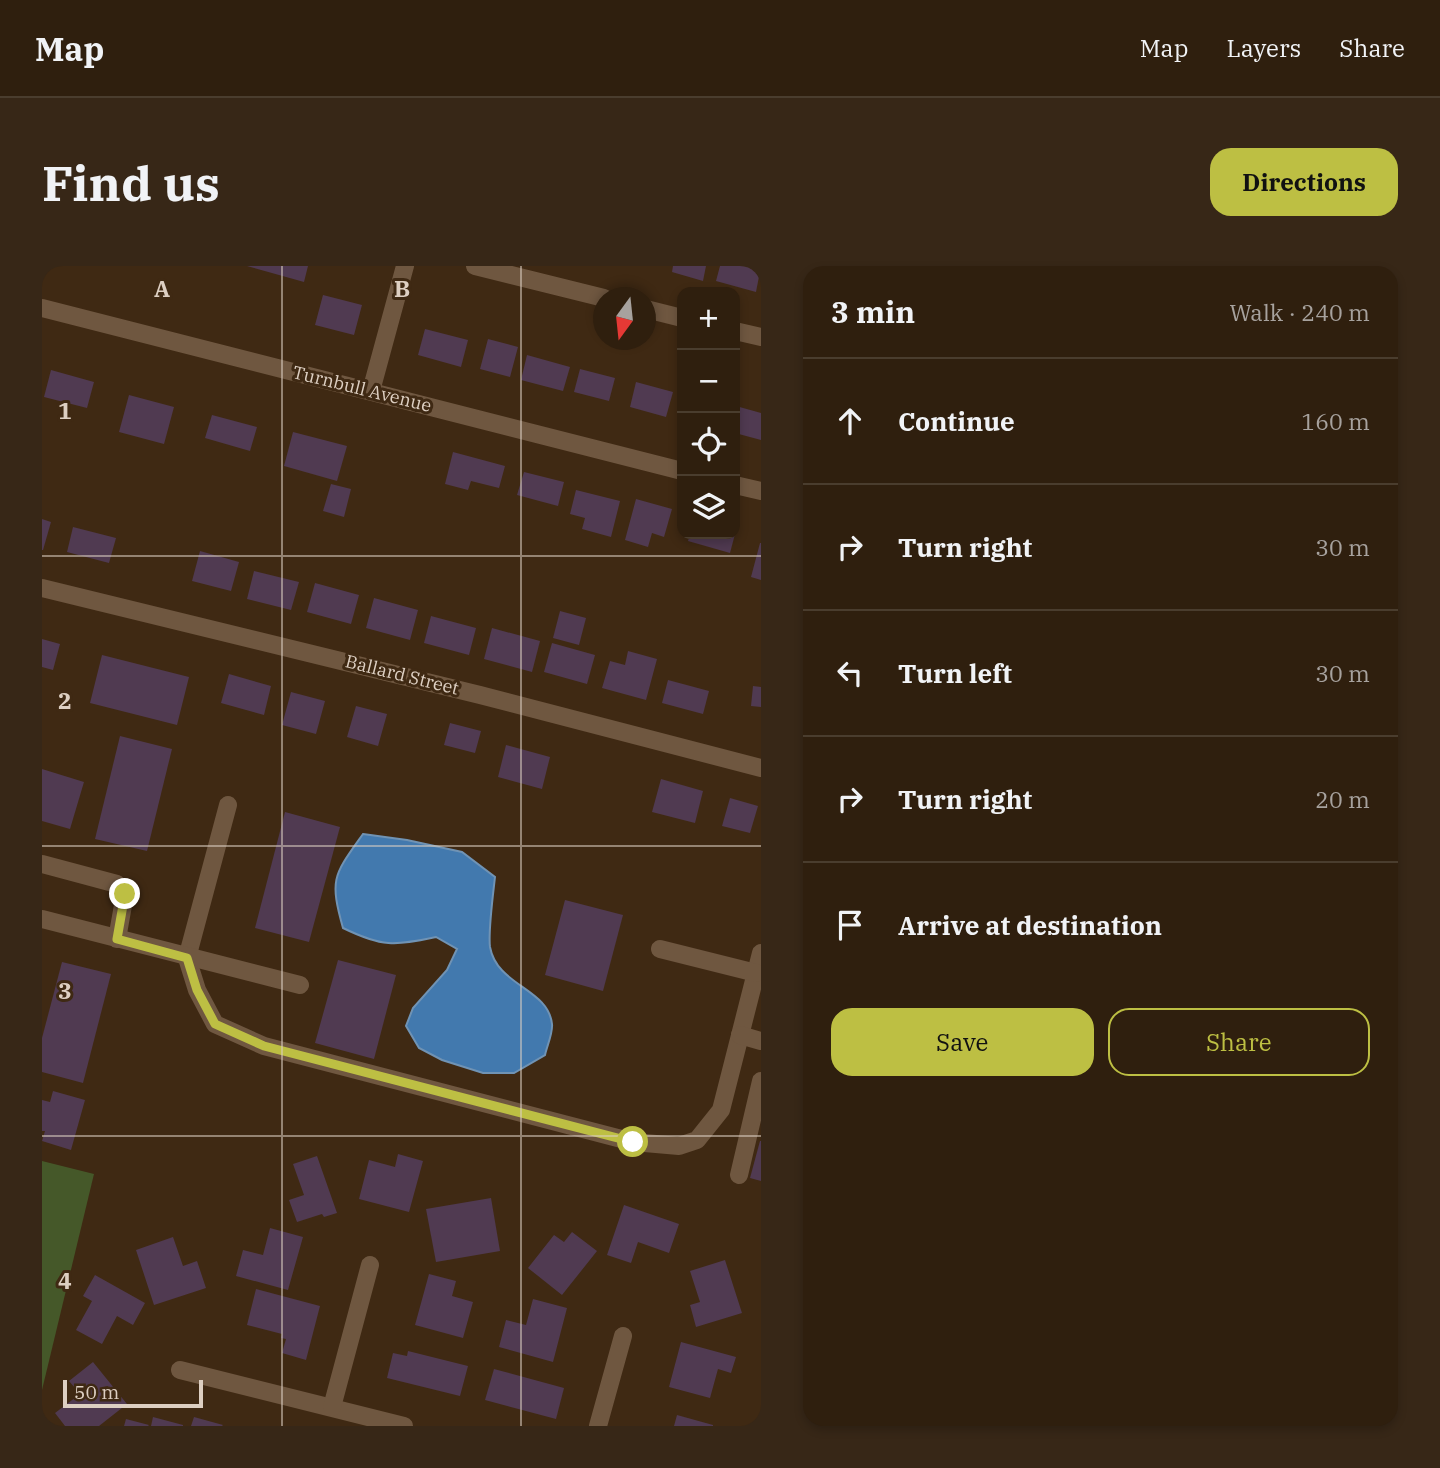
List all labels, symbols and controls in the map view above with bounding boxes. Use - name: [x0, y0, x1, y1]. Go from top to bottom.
- text: Map: [35, 27, 104, 70]
- text: Map: [1140, 32, 1188, 64]
- text: Layers: [1226, 32, 1301, 64]
- text: Share: [1339, 32, 1405, 64]
- button: Directions: [1210, 148, 1398, 216]
- text: Find us: [42, 151, 220, 214]
- text: A: [154, 273, 170, 303]
- text: B: [394, 273, 410, 303]
- north arrow: [593, 287, 656, 350]
- map controls: [677, 287, 740, 539]
- button: +: [677, 287, 740, 350]
- text: 3 min: [831, 292, 915, 331]
- text: Walk · 240 m: [1229, 297, 1370, 327]
- button: −: [677, 350, 740, 413]
- street label: Turnbull Avenue: [290, 360, 434, 417]
- text: 1: [58, 395, 72, 425]
- icon: ahead: [831, 402, 869, 440]
- text: Continue: [898, 404, 1015, 438]
- text: 160 m: [1301, 406, 1370, 436]
- button: locate: [677, 413, 740, 476]
- button: layers: [677, 476, 740, 539]
- icon: right: [831, 528, 869, 566]
- text: Turn right: [898, 530, 1032, 564]
- text: 30 m: [1315, 532, 1370, 562]
- street label: Ballard Street: [343, 649, 461, 700]
- icon: left: [831, 654, 869, 692]
- text: Turn left: [898, 656, 1012, 690]
- text: 30 m: [1315, 658, 1370, 688]
- text: 2: [58, 685, 72, 715]
- icon: right: [831, 780, 869, 818]
- text: Turn right: [898, 782, 1032, 816]
- text: 20 m: [1315, 784, 1370, 814]
- route end: [109, 878, 140, 909]
- icon: arrive: [831, 906, 869, 944]
- text: Arrive at destination: [898, 908, 1162, 942]
- text: 3: [58, 975, 72, 1005]
- button: Save: [831, 1008, 1094, 1076]
- button: Share: [1108, 1008, 1370, 1076]
- route start: [617, 1126, 648, 1157]
- text: 4: [58, 1265, 72, 1295]
- scale bar: [63, 1377, 203, 1409]
- text: 50 m: [74, 1380, 119, 1404]

